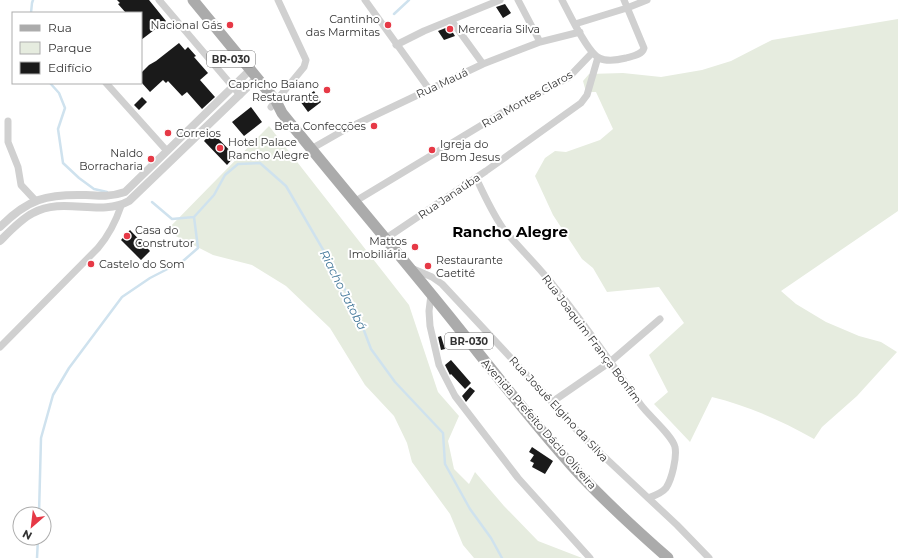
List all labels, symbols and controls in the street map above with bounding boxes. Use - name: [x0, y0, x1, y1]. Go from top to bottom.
- legend: [12, 12, 142, 84]
- place label: Cantinho das Marmitas: [306, 12, 381, 39]
- place label: Nacional Gás: [150, 18, 223, 32]
- text: Rua: [48, 20, 72, 35]
- marker: Nacional Gás: [225, 20, 235, 30]
- marker: Cantinho das Marmitas: [383, 20, 393, 30]
- place label: Mercearia Silva: [458, 22, 540, 36]
- marker: Mercearia Silva: [445, 24, 455, 34]
- text: Parque: [48, 40, 92, 55]
- road number: BR-030: [207, 51, 255, 67]
- text: Edifício: [48, 60, 92, 75]
- street label: Rua Mauá: [414, 65, 470, 101]
- street label: Rua Montes Claros: [479, 67, 575, 131]
- place label: Capricho Baiano Restaurante: [228, 77, 319, 104]
- marker: Capricho Baiano Restaurante: [322, 85, 332, 95]
- place label: Beta Confecções: [274, 119, 367, 133]
- marker: Beta Confecções: [369, 121, 379, 131]
- place label: Correios: [176, 126, 222, 140]
- marker: Correios: [163, 128, 173, 138]
- place label: Hotel Palace Rancho Alegre: [228, 135, 309, 162]
- place label: Igreja do Bom Jesus: [440, 137, 501, 164]
- marker: Hotel Palace Rancho Alegre: [215, 143, 225, 153]
- marker: Igreja do Bom Jesus: [427, 145, 437, 155]
- place label: Naldo Borracharia: [79, 146, 143, 173]
- marker: Naldo Borracharia: [146, 154, 156, 164]
- street label: Rua Janaúba: [415, 170, 483, 222]
- district label: Rancho Alegre: [452, 222, 568, 241]
- place label: Casa do Construtor: [135, 223, 194, 250]
- marker: Casa do Construtor: [122, 231, 132, 241]
- place label: Mattos Imobiliária: [349, 234, 408, 261]
- marker: Mattos Imobiliária: [410, 242, 420, 252]
- water label: Riacho Jatobá: [317, 247, 370, 332]
- place label: Restaurante Caetité: [436, 253, 503, 280]
- place label: Castelo do Som: [99, 257, 185, 271]
- marker: Castelo do Som: [86, 259, 96, 269]
- marker: Restaurante Caetité: [423, 261, 433, 271]
- street label: Rua Joaquim França Bonfim: [539, 272, 645, 406]
- road number: BR-030: [445, 333, 493, 349]
- street label: Rua Josué Elgino da Silva: [506, 353, 612, 465]
- street label: Avenida Prefeito Dácio Oliveira: [478, 356, 600, 492]
- north arrow: [12, 506, 52, 546]
- text: N: [20, 527, 35, 543]

